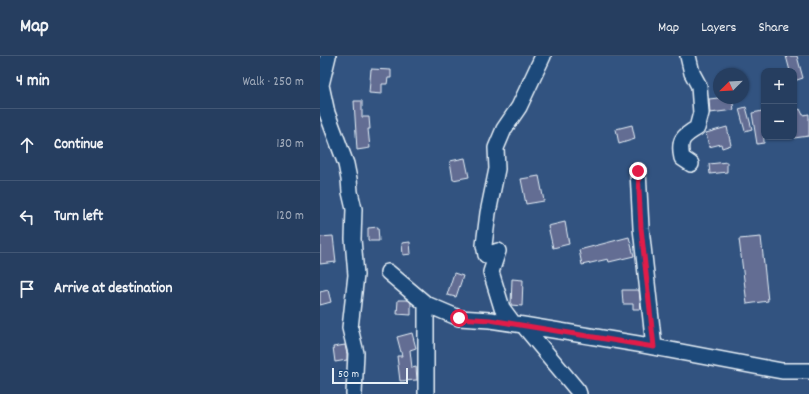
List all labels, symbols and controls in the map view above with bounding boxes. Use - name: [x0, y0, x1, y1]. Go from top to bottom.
- text: Map: [20, 14, 49, 41]
- text: Map: [658, 18, 679, 38]
- text: Layers: [701, 18, 736, 38]
- text: Share: [758, 18, 789, 38]
- north arrow: [713, 68, 749, 104]
- map controls: [761, 68, 797, 140]
- button: +: [761, 68, 797, 104]
- text: 4 min: [16, 70, 50, 94]
- text: Walk · 250 m: [242, 73, 304, 92]
- button: −: [761, 104, 797, 140]
- icon: ahead: [16, 134, 38, 156]
- text: Continue: [54, 134, 103, 156]
- text: 130 m: [276, 135, 304, 154]
- route end: [629, 162, 647, 180]
- icon: left: [16, 206, 38, 228]
- text: Turn left: [54, 206, 103, 228]
- text: 120 m: [276, 207, 304, 226]
- icon: arrive: [16, 278, 38, 300]
- text: Arrive at destination: [54, 278, 172, 300]
- route start: [450, 309, 468, 327]
- scale bar: [332, 366, 408, 385]
- text: 50 m: [338, 367, 359, 383]

